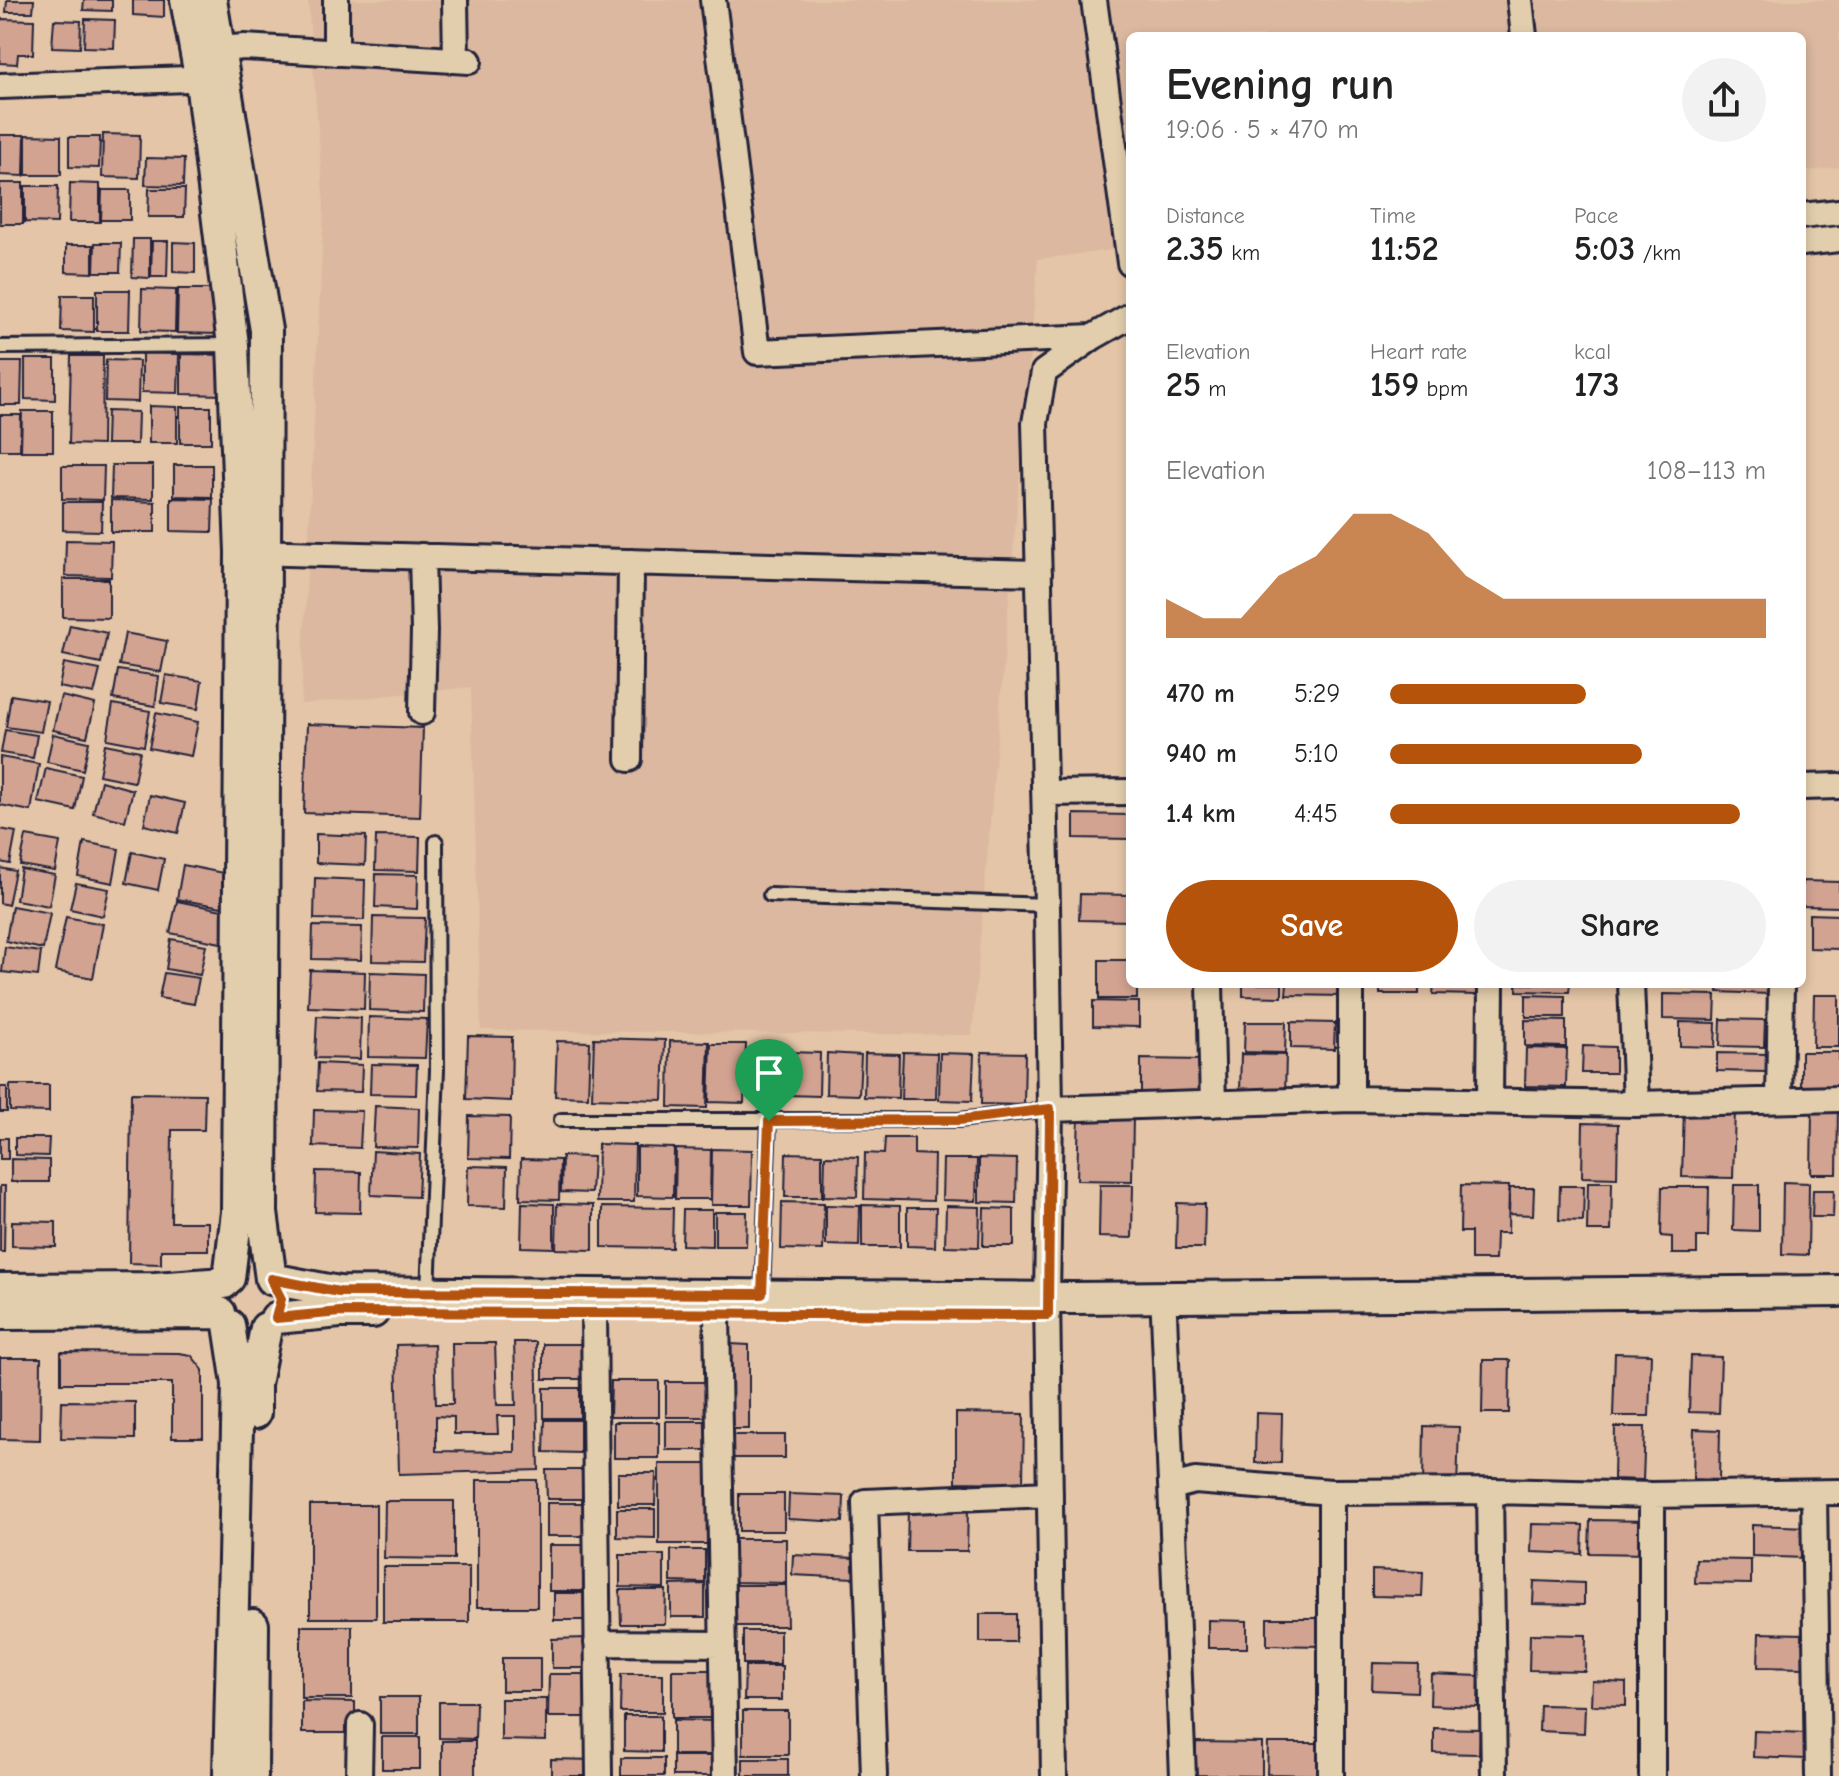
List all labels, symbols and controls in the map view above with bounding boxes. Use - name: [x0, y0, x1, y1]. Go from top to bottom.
- button: share: [1682, 58, 1766, 142]
- text: Evening run: [1166, 59, 1394, 110]
- text: 19:06 · 5 × 470 m: [1166, 115, 1359, 145]
- text: Distance: [1166, 203, 1245, 229]
- text: Time: [1370, 203, 1416, 229]
- text: Pace: [1574, 203, 1618, 229]
- text: 2.35: [1166, 229, 1224, 269]
- text: 11:52: [1370, 229, 1439, 269]
- text: 5:03: [1574, 229, 1635, 269]
- text: km: [1224, 240, 1260, 266]
- text: /km: [1635, 240, 1681, 266]
- text: Elevation: [1166, 339, 1250, 365]
- text: Heart rate: [1370, 339, 1467, 365]
- text: kcal: [1574, 339, 1611, 365]
- text: 25: [1166, 365, 1201, 405]
- text: 159: [1370, 365, 1419, 405]
- text: 173: [1574, 365, 1619, 405]
- text: m: [1201, 376, 1227, 402]
- text: bpm: [1419, 376, 1468, 402]
- text: Elevation: [1166, 456, 1266, 486]
- text: 108–113 m: [1647, 456, 1766, 486]
- text: 470 m: [1166, 679, 1235, 709]
- text: 5:29: [1294, 679, 1340, 709]
- text: 940 m: [1166, 739, 1237, 769]
- text: 5:10: [1294, 739, 1339, 769]
- text: 1.4 km: [1166, 799, 1236, 829]
- text: 4:45: [1294, 799, 1338, 829]
- button: Save: [1166, 880, 1458, 972]
- button: Share: [1474, 880, 1766, 972]
- pin: [735, 1039, 803, 1121]
- icon: arrive: [747, 1051, 791, 1095]

